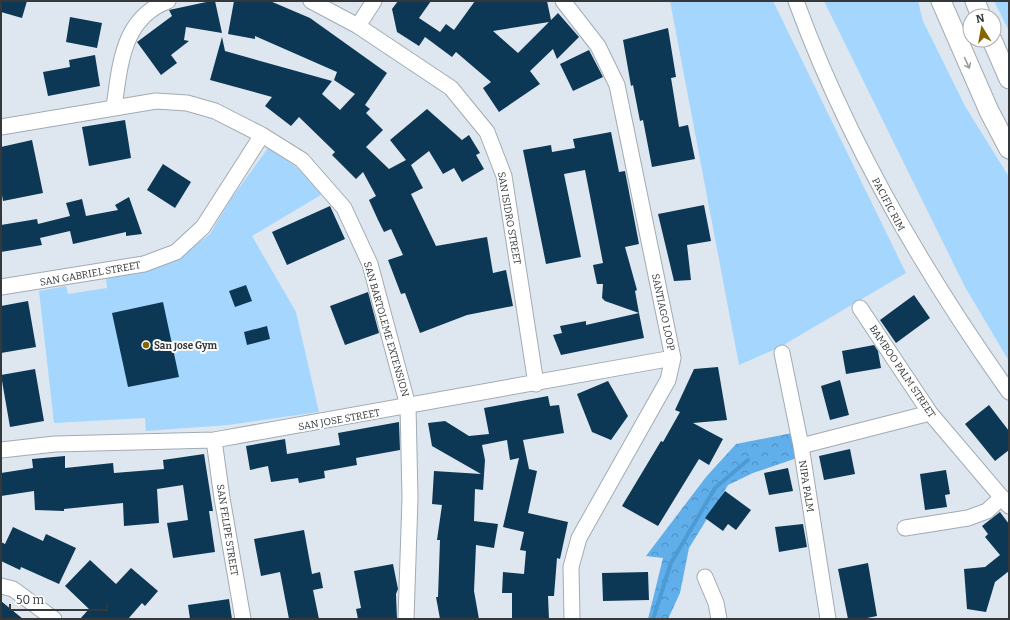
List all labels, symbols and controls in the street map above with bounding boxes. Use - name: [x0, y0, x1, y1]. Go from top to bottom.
- north arrow: [962, 8, 1002, 48]
- text: N: [975, 11, 986, 26]
- one-way arrow: [964, 56, 971, 68]
- street label: SAN ISIDRO STREET: [495, 171, 523, 266]
- street label: PACIFIC RIM: [869, 176, 907, 233]
- street label: SAN GABRIEL STREET: [39, 259, 142, 289]
- street label: SAN BARTOLEME EXTENSION: [361, 260, 411, 398]
- street label: SANTIAGO LOOP: [649, 272, 677, 352]
- street label: BAMBOO PALM STREET: [867, 323, 938, 420]
- marker: San Jose Gym: [141, 340, 151, 350]
- place label: San Jose Gym: [154, 340, 218, 352]
- street label: SAN JOSE STREET: [297, 407, 381, 433]
- street label: NIPA PALM: [796, 459, 816, 513]
- street label: SAN FELIPE STREET: [214, 483, 240, 577]
- scale bar: [10, 586, 107, 612]
- text: 50 m: [16, 593, 45, 607]

